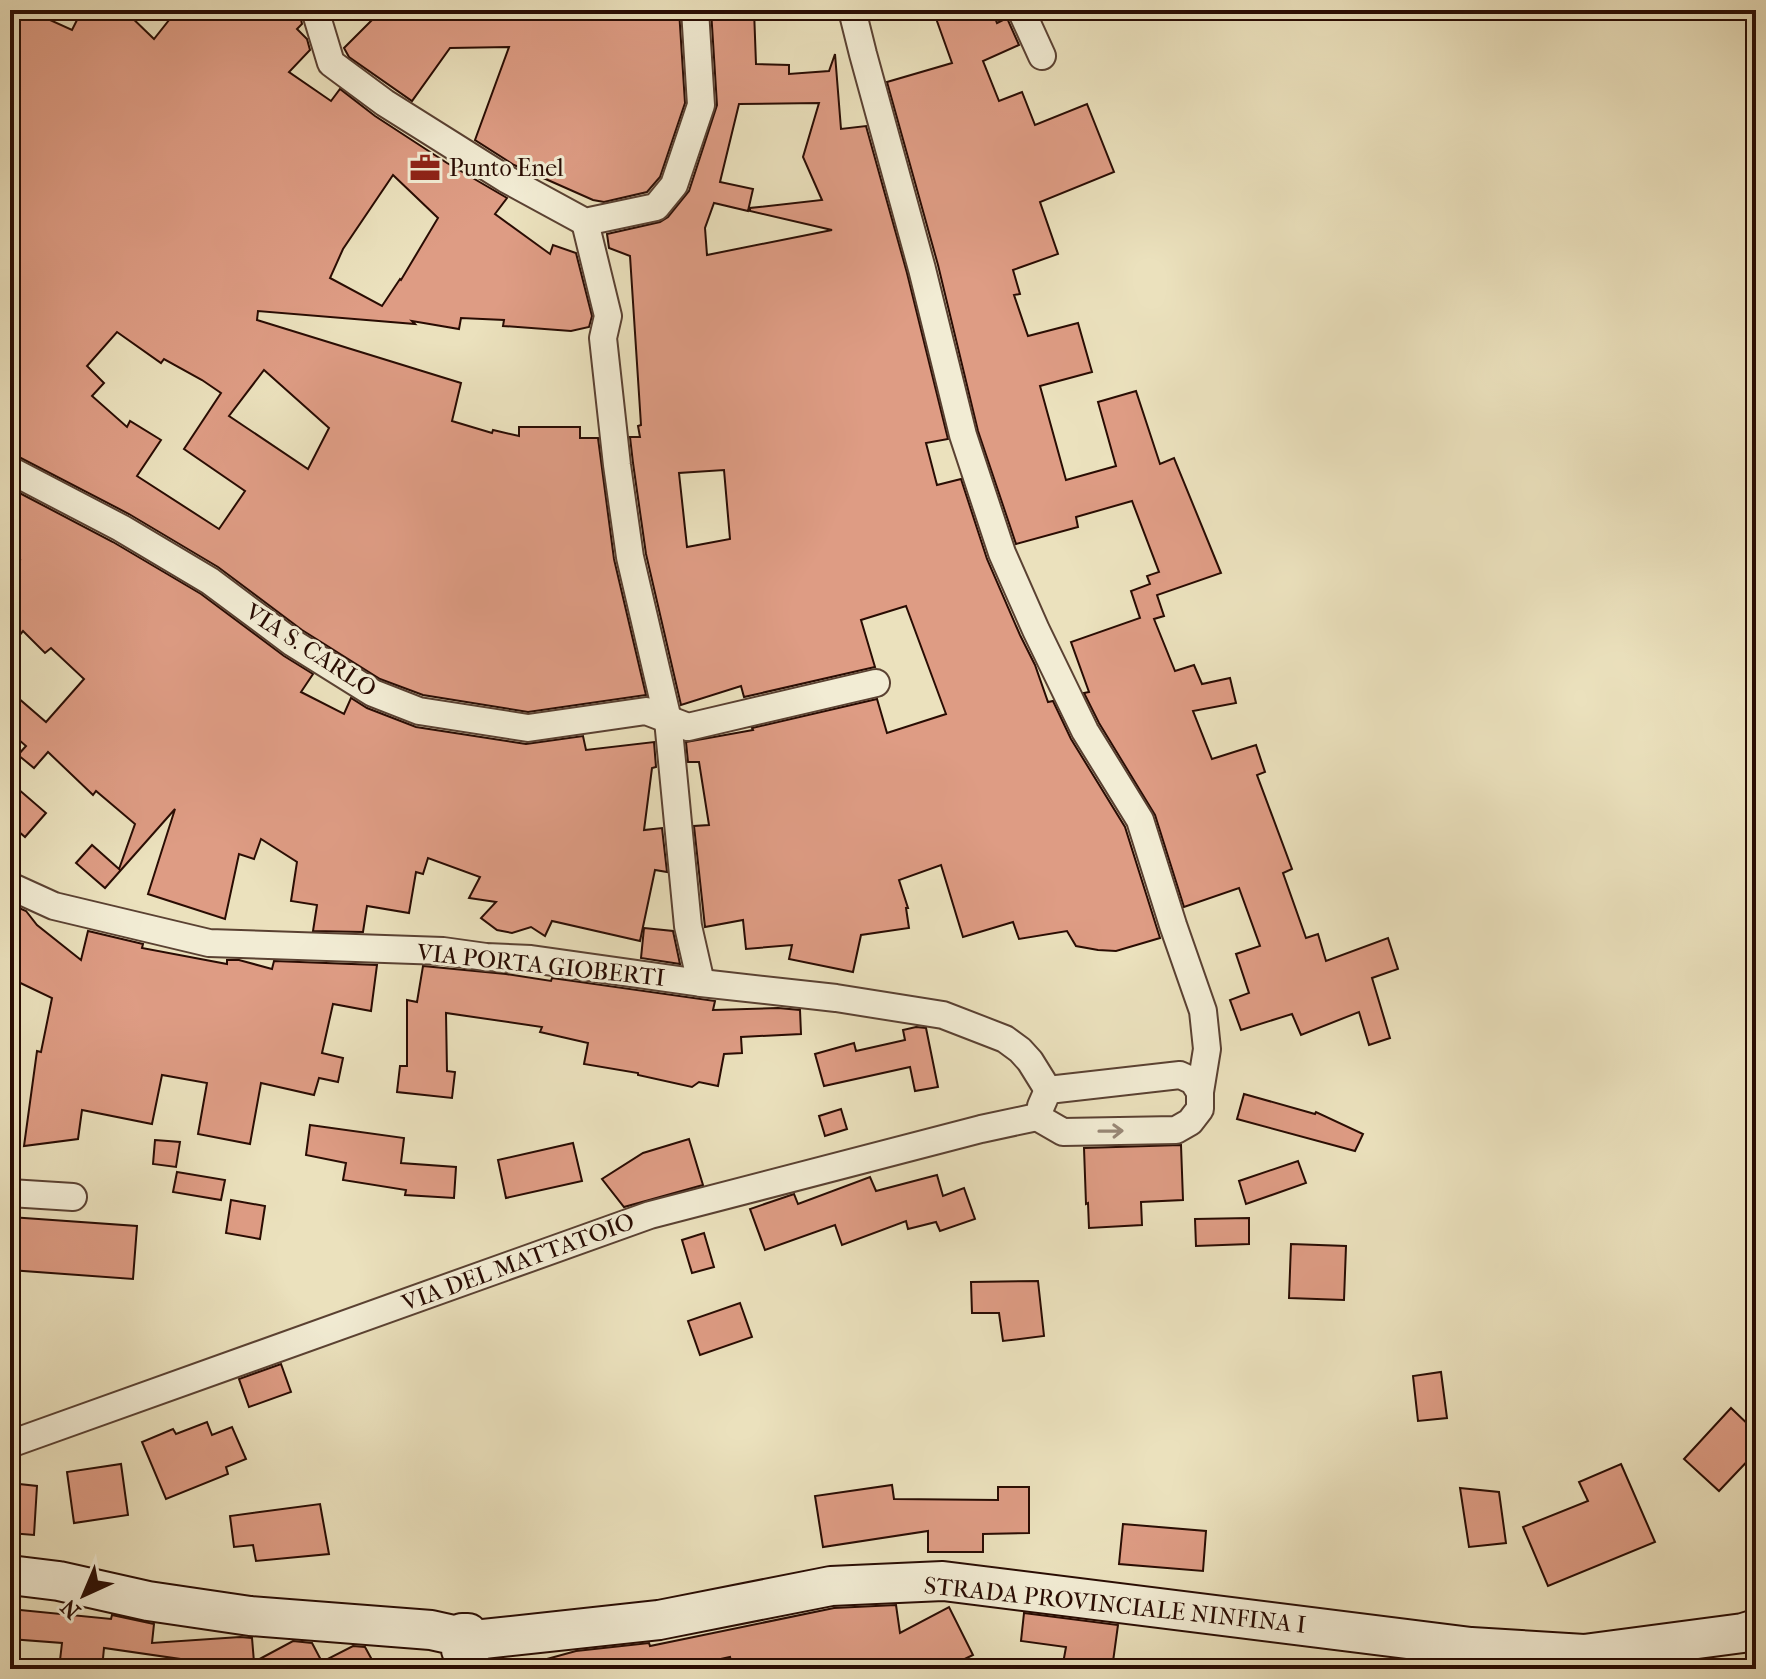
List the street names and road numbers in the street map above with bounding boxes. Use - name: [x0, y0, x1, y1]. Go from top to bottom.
- street label: VIA S. CARLO: [239, 597, 382, 703]
- street label: VIA PORTA GIOBERTI: [415, 938, 666, 992]
- street label: VIA DEL MATTATOIO: [397, 1207, 638, 1317]
- street label: STRADA PROVINCIALE NINFINA I: [923, 1571, 1307, 1639]

